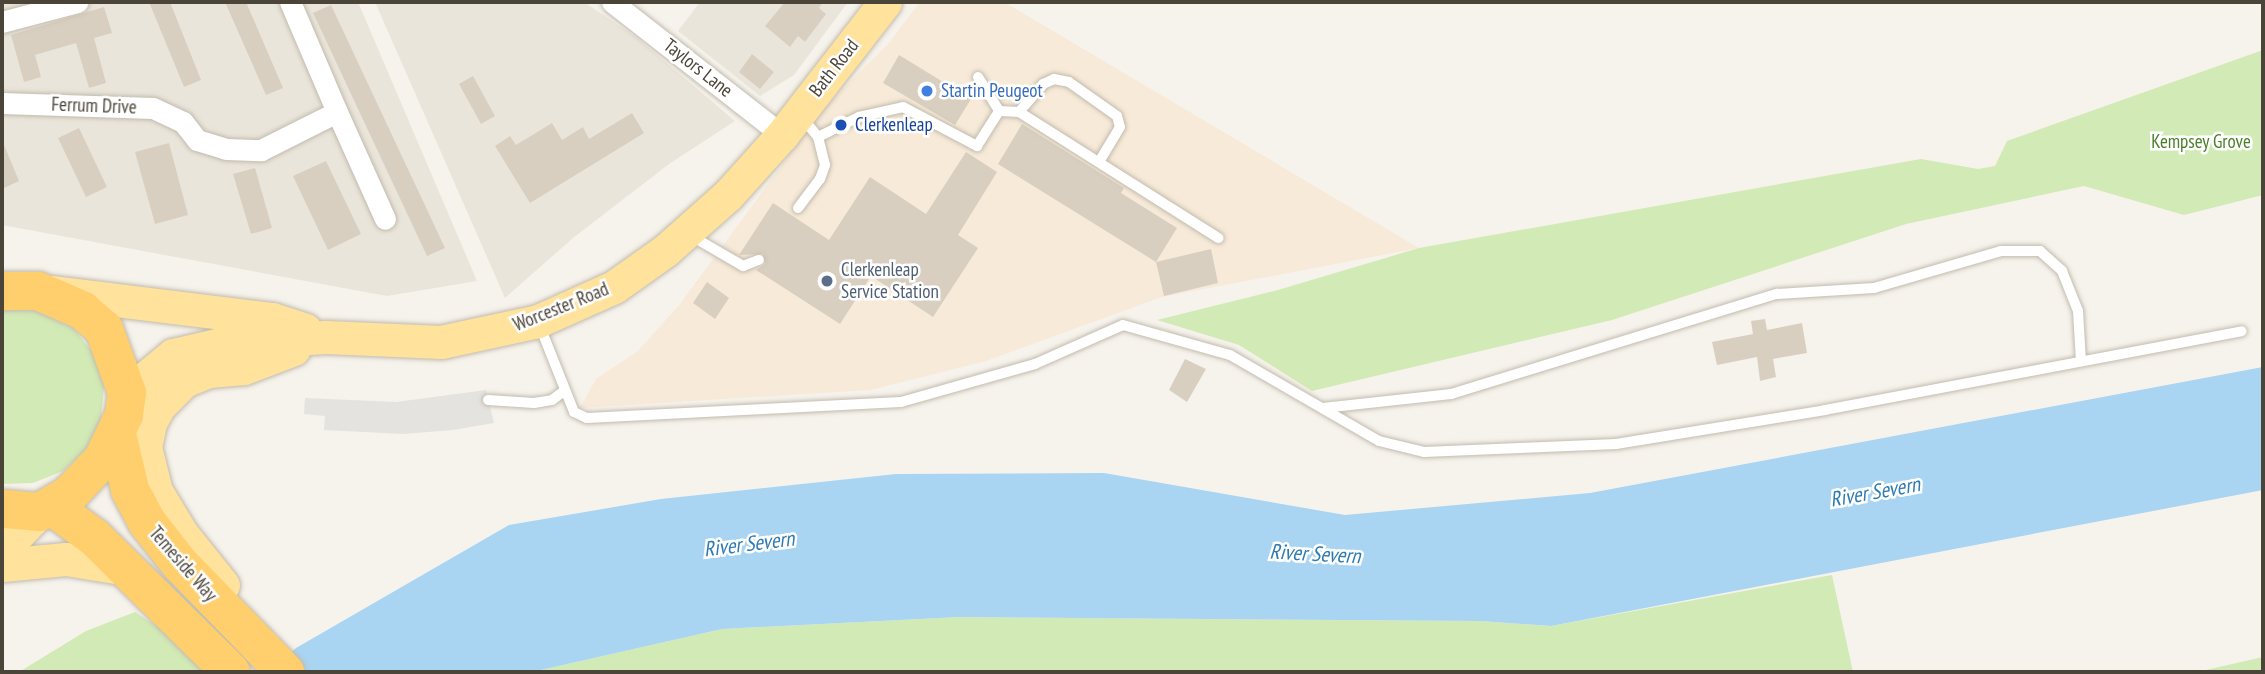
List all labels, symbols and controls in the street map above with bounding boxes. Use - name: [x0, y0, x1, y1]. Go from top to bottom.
- street label: Taylors Lane: [659, 34, 737, 102]
- street label: Bath Road: [805, 35, 863, 101]
- place label: Startin Peugeot: [941, 80, 1043, 102]
- marker: Startin Peugeot: [919, 83, 935, 99]
- street label: Ferrum Drive: [51, 93, 137, 119]
- place label: Clerkenleap: [855, 114, 933, 136]
- marker: Clerkenleap: [833, 117, 849, 133]
- park label: Kempsey Grove: [2151, 131, 2251, 153]
- place label: Clerkenleap Service Station: [841, 259, 939, 303]
- marker: Clerkenleap Service Station: [819, 273, 835, 289]
- street label: Worcester Road: [510, 278, 612, 336]
- water label: River Severn: [1828, 472, 1922, 512]
- street label: Temeside Way: [144, 522, 222, 606]
- water label: River Severn: [702, 526, 796, 562]
- water label: River Severn: [1269, 539, 1361, 569]

